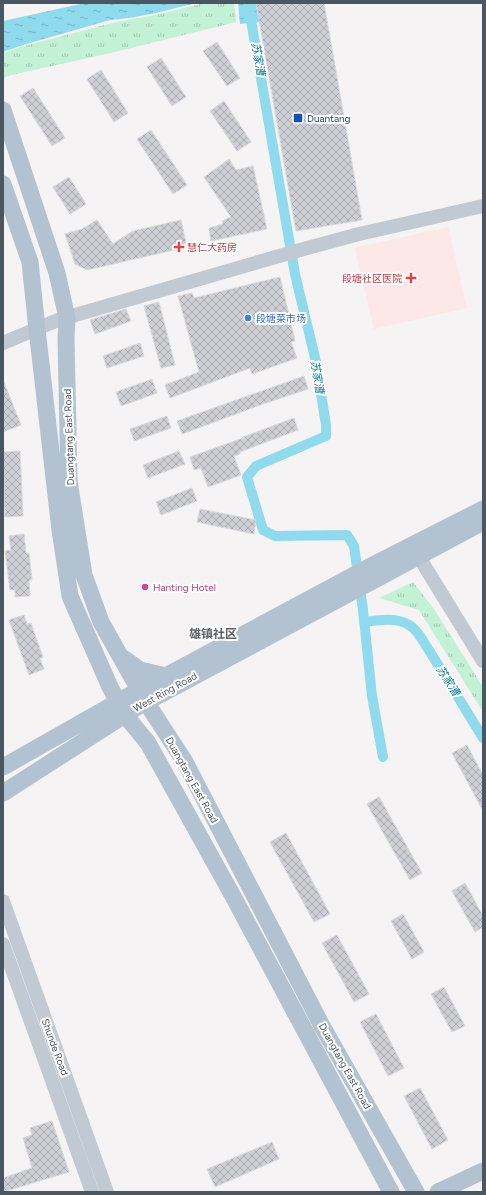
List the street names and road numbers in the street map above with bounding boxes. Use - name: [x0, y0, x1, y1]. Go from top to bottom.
- street label: Duangtang East Road: [61, 388, 77, 486]
- street label: West Ring Road: [131, 669, 199, 715]
- street label: Duangtang East Road: [163, 735, 221, 826]
- street label: Shunde Road: [39, 1017, 71, 1077]
- street label: Duangtang East Road: [316, 1021, 374, 1112]

